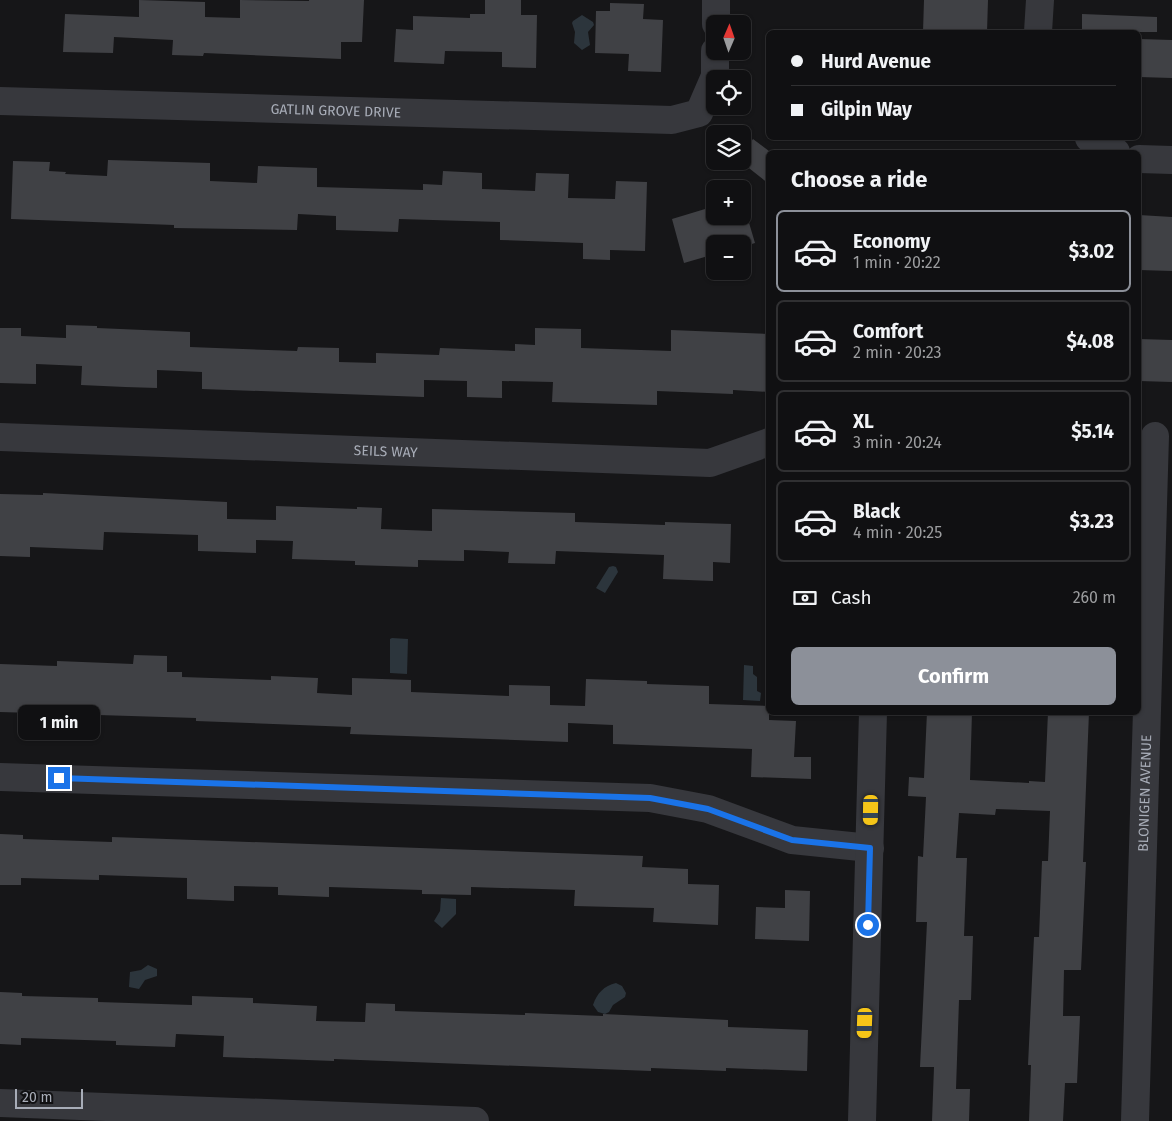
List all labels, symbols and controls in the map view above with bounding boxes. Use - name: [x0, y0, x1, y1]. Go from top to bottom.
- north arrow: [706, 15, 751, 60]
- map controls: [706, 15, 751, 280]
- text: Hurd Avenue: [821, 50, 931, 73]
- button: locate: [706, 70, 751, 115]
- text: Gilpin Way: [821, 98, 912, 121]
- street label: GATLIN GROVE DRIVE: [270, 101, 401, 121]
- button: layers: [706, 125, 751, 170]
- text: Choose a ride: [791, 166, 927, 193]
- button: +: [706, 180, 751, 225]
- icon: car: [793, 229, 838, 274]
- text: Economy: [853, 230, 930, 253]
- button: −: [706, 235, 751, 280]
- text: $3.02: [1069, 240, 1114, 263]
- text: 1 min · 20:22: [853, 253, 941, 272]
- icon: car: [793, 319, 838, 364]
- text: Comfort: [853, 320, 923, 343]
- text: $4.08: [1066, 330, 1114, 353]
- text: 2 min · 20:23: [853, 343, 942, 362]
- icon: car: [793, 409, 838, 454]
- text: XL: [853, 410, 874, 433]
- text: $5.14: [1071, 420, 1114, 443]
- text: 3 min · 20:24: [853, 433, 942, 452]
- street label: SEILS WAY: [353, 442, 418, 461]
- icon: car: [793, 499, 838, 544]
- text: Black: [853, 500, 900, 523]
- text: $3.23: [1070, 510, 1114, 533]
- text: 4 min · 20:25: [853, 523, 942, 542]
- icon: cash: [791, 584, 819, 612]
- text: Cash: [831, 586, 872, 609]
- text: 260 m: [1073, 588, 1116, 607]
- button: Confirm: [791, 647, 1116, 705]
- callout: 1 min: [18, 706, 100, 740]
- text: 1 min: [40, 713, 78, 732]
- street label: BLONIGEN AVENUE: [1135, 734, 1155, 852]
- route end: [48, 767, 70, 789]
- car: [863, 795, 878, 825]
- route start: [857, 914, 879, 936]
- car: [856, 1008, 873, 1038]
- scale bar: [15, 1086, 82, 1109]
- text: 20 m: [22, 1089, 52, 1106]

